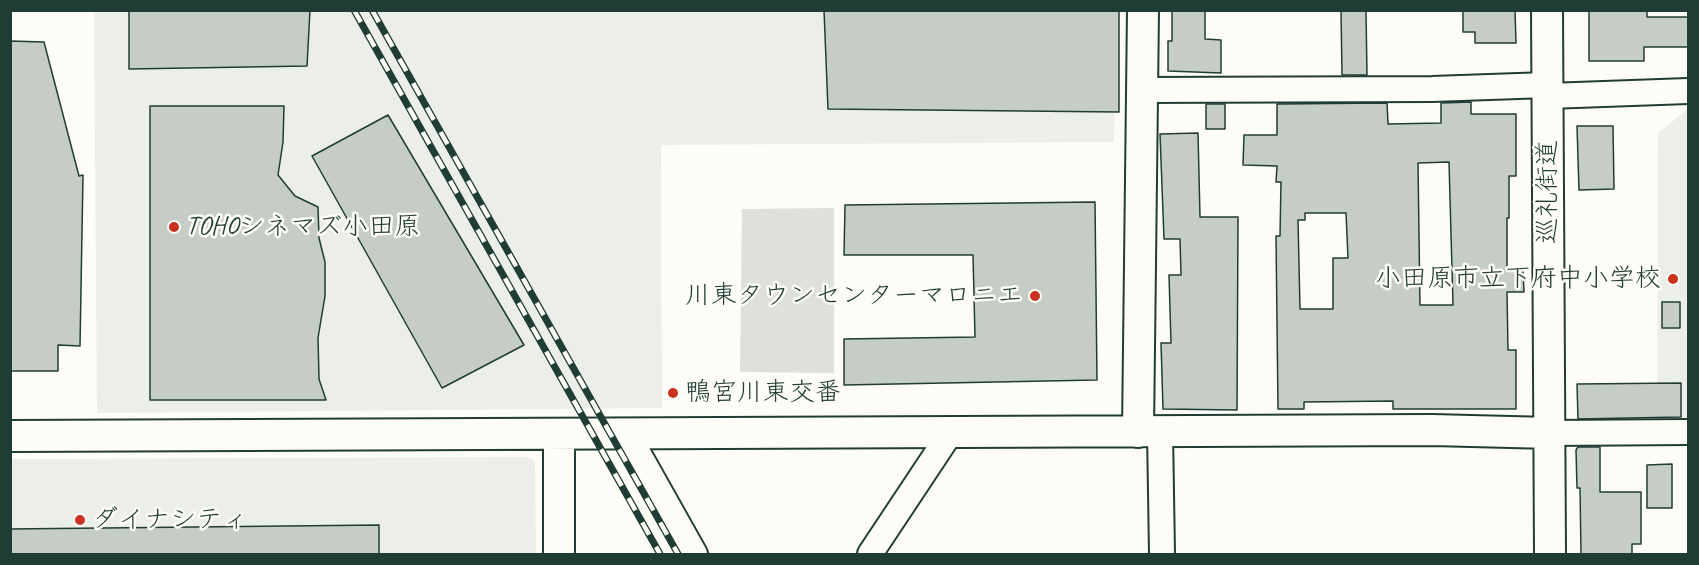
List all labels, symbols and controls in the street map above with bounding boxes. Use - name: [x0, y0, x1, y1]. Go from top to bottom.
- street label: 巡礼街道: [1532, 140, 1564, 244]
- place label: TOHOシネマズ小田原: [186, 211, 420, 243]
- marker: TOHOシネマズ小田原: [167, 220, 181, 234]
- place label: 小田原市立下府中小学校: [1375, 263, 1661, 295]
- marker: 小田原市立下府中小学校: [1666, 272, 1680, 286]
- place label: 川東タウンセンターマロニエ: [685, 280, 1023, 312]
- marker: 川東タウンセンターマロニエ: [1028, 289, 1042, 303]
- place label: 鴨宮川東交番: [685, 377, 841, 409]
- marker: 鴨宮川東交番: [666, 386, 680, 400]
- place label: ダイナシティ: [92, 504, 248, 536]
- marker: ダイナシティ: [73, 513, 87, 527]

